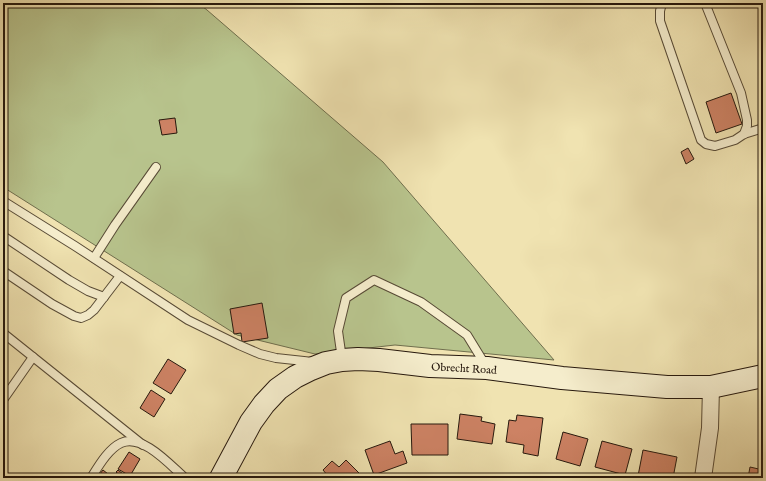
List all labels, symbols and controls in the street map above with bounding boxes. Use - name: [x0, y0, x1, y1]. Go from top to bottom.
- street label: Obrecht Road: [431, 360, 497, 378]

